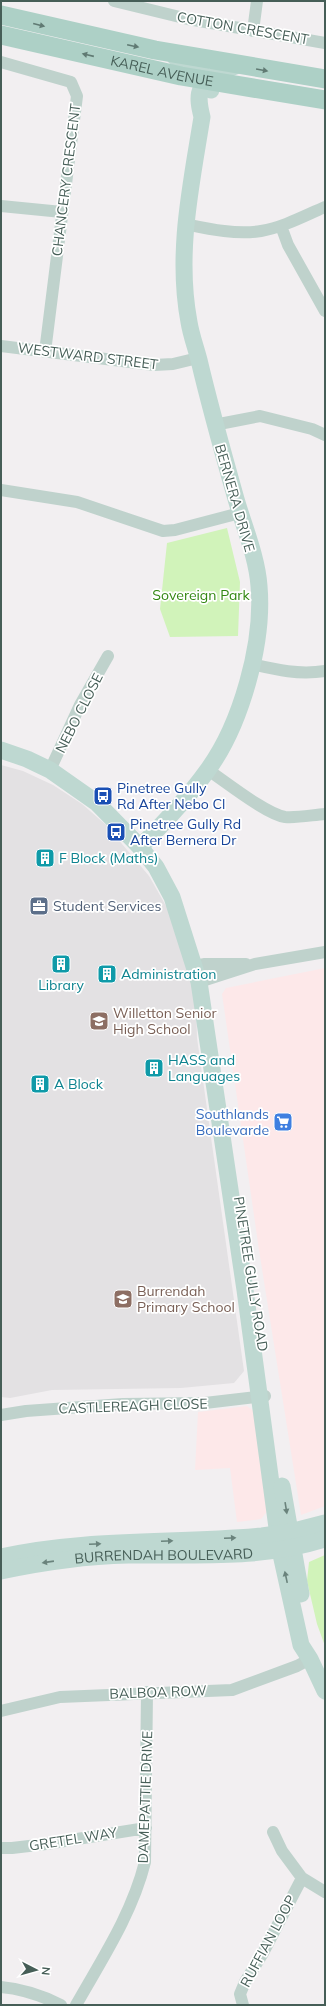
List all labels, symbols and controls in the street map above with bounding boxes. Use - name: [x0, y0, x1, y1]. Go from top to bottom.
- street label: COTTON CRESCENT: [176, 8, 311, 49]
- one-way arrow: [33, 22, 45, 28]
- one-way arrow: [127, 43, 140, 49]
- street label: KAREL AVENUE: [109, 51, 215, 90]
- one-way arrow: [82, 52, 94, 58]
- one-way arrow: [256, 67, 268, 73]
- street label: CHANCERY CRESCENT: [48, 102, 84, 257]
- street label: WESTWARD STREET: [17, 338, 160, 374]
- street label: BERNERA DRIVE: [211, 442, 259, 554]
- park label: Sovereign Park: [152, 586, 250, 604]
- street label: NEBO CLOSE: [51, 670, 107, 756]
- place label: Pinetree Gully Rd After Nebo Cl: [117, 779, 225, 813]
- bus stop icon: Pinetree Gully Rd After Nebo Cl: [92, 785, 114, 807]
- place label: Pinetree Gully Rd After Bernera Dr: [130, 815, 241, 849]
- bus stop icon: Pinetree Gully Rd After Bernera Dr: [105, 821, 127, 843]
- building icon: F Block (Maths): [34, 847, 56, 869]
- place label: F Block (Maths): [59, 849, 159, 867]
- office icon: Student Services: [28, 895, 50, 917]
- place label: Student Services: [53, 897, 161, 915]
- building icon: Library: [50, 953, 72, 975]
- building icon: Administration: [96, 963, 118, 985]
- place label: Administration: [121, 965, 216, 983]
- place label: Library: [38, 976, 84, 994]
- place label: Willetton Senior High School: [113, 1004, 217, 1038]
- school or university icon: Willetton Senior High School: [88, 1010, 110, 1032]
- place label: HASS and Languages: [168, 1051, 240, 1085]
- building icon: HASS and Languages: [143, 1057, 165, 1079]
- building icon: A Block: [29, 1073, 51, 1095]
- place label: A Block: [54, 1075, 104, 1093]
- place label: Southlands Boulevarde: [196, 1105, 269, 1139]
- supermarket icon: Southlands Boulevarde: [272, 1111, 294, 1133]
- street label: PINETREE GULLY ROAD: [230, 1195, 272, 1353]
- place label: Burrendah Primary School: [137, 1282, 235, 1316]
- school or university icon: Burrendah Primary School: [112, 1288, 134, 1310]
- street label: CASTLEREAGH CLOSE: [58, 1394, 208, 1418]
- one-way arrow: [283, 1502, 289, 1514]
- one-way arrow: [224, 1535, 237, 1542]
- one-way arrow: [161, 1538, 173, 1545]
- one-way arrow: [89, 1541, 102, 1547]
- street label: BURRENDAH BOULEVARD: [74, 1544, 254, 1568]
- one-way arrow: [42, 1559, 54, 1566]
- one-way arrow: [283, 1571, 289, 1584]
- street label: BALBOA ROW: [109, 1681, 207, 1703]
- street label: DAMEPATTIE DRIVE: [134, 1730, 156, 1864]
- street label: GRETEL WAY: [28, 1823, 119, 1855]
- street label: RUFFIAN LOOP: [236, 1892, 300, 1990]
- north arrow: [16, 1950, 56, 1990]
- text: N: [39, 1966, 53, 1976]

